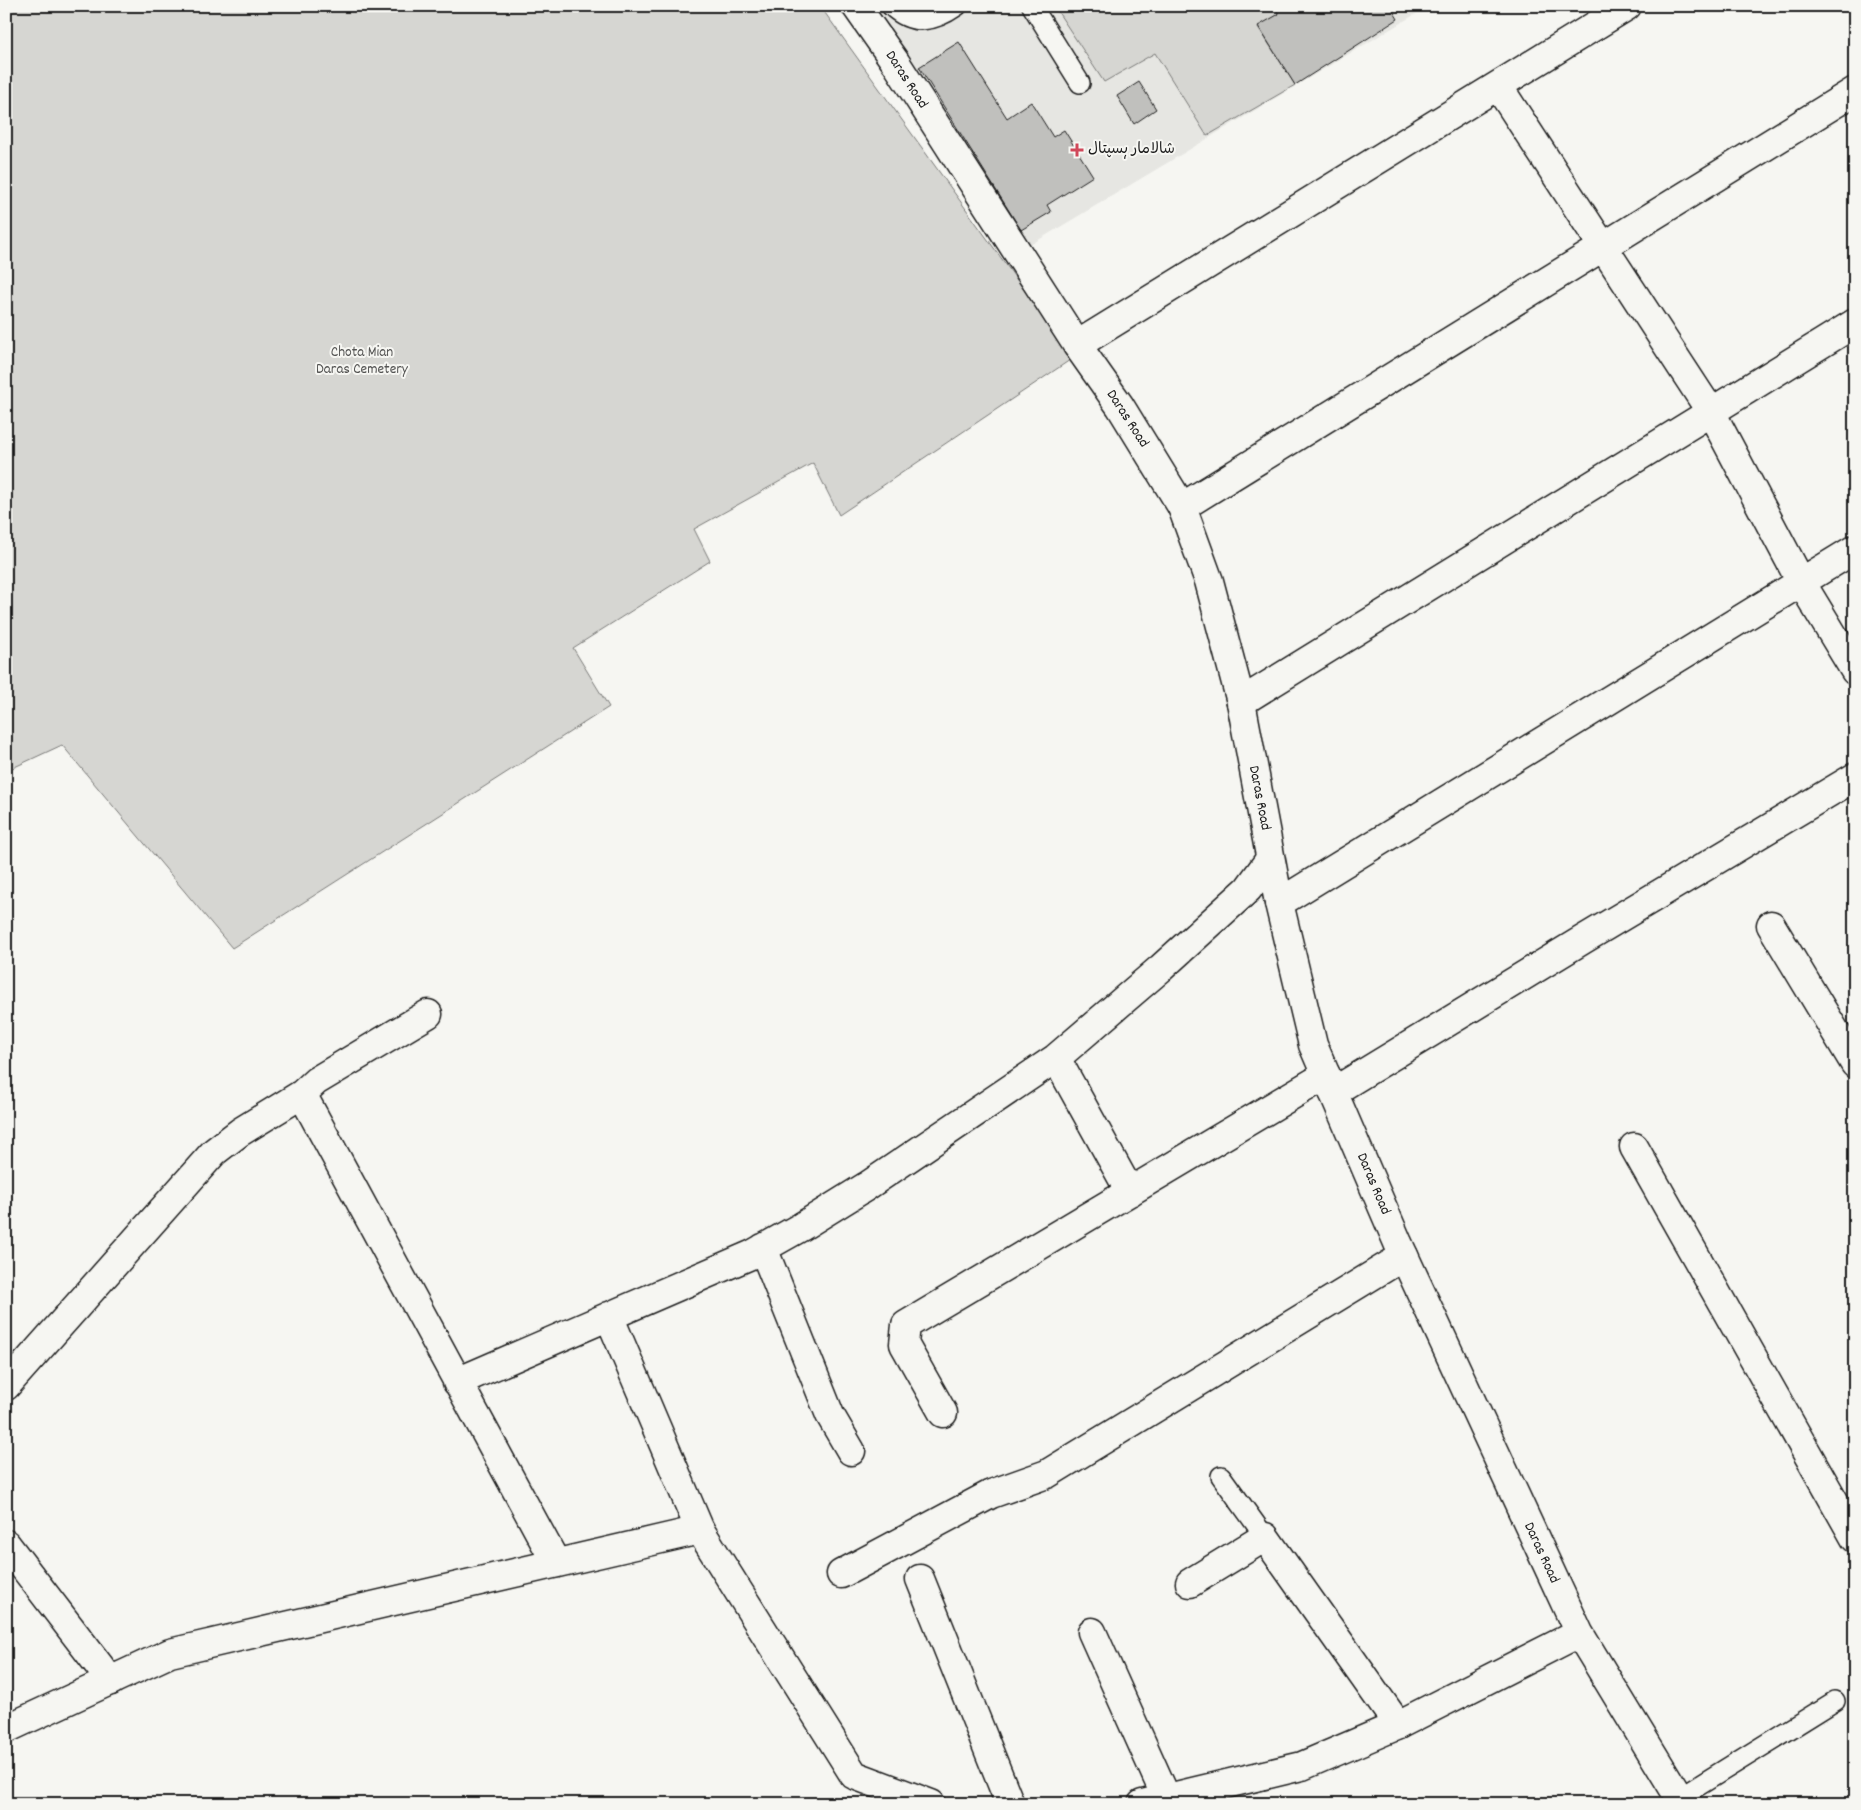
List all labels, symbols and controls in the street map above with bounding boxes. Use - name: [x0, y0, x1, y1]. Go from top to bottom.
- street label: Daras Road: [879, 47, 933, 113]
- place label: شالامار ہسپتال: [1088, 139, 1175, 161]
- marker: شالامار ہسپتال: [1070, 143, 1084, 157]
- park label: Chota Mian Daras Cemetery: [316, 342, 409, 381]
- street label: Daras Road: [1100, 386, 1154, 452]
- street label: Daras Road: [1242, 764, 1276, 832]
- street label: Daras Road: [1350, 1150, 1396, 1218]
- street label: Daras Road: [1517, 1519, 1565, 1587]

